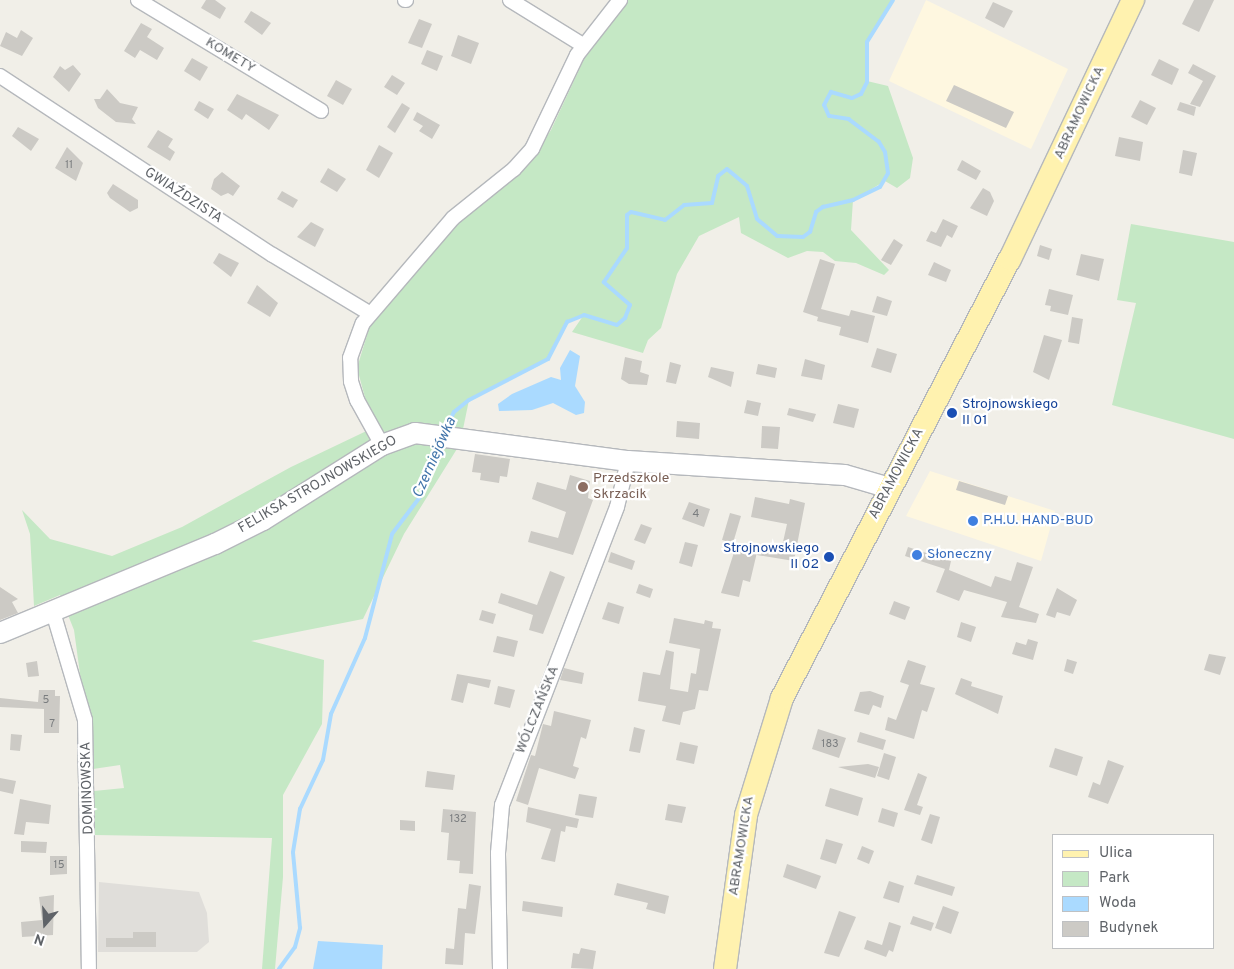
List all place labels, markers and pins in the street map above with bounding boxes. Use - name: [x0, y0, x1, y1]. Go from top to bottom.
- place label: Strojnowskiego II 01: [962, 397, 1058, 430]
- marker: Strojnowskiego II 01: [946, 407, 958, 419]
- place label: Przedszkole Skrzacik: [593, 471, 669, 504]
- marker: Przedszkole Skrzacik: [577, 481, 589, 493]
- place label: P.H.U. HAND-BUD: [983, 513, 1093, 529]
- marker: P.H.U. HAND-BUD: [967, 515, 979, 527]
- place label: Strojnowskiego II 02: [723, 541, 819, 574]
- place label: Słoneczny: [927, 547, 992, 563]
- marker: Słoneczny: [911, 549, 923, 561]
- marker: Strojnowskiego II 02: [823, 551, 835, 563]

